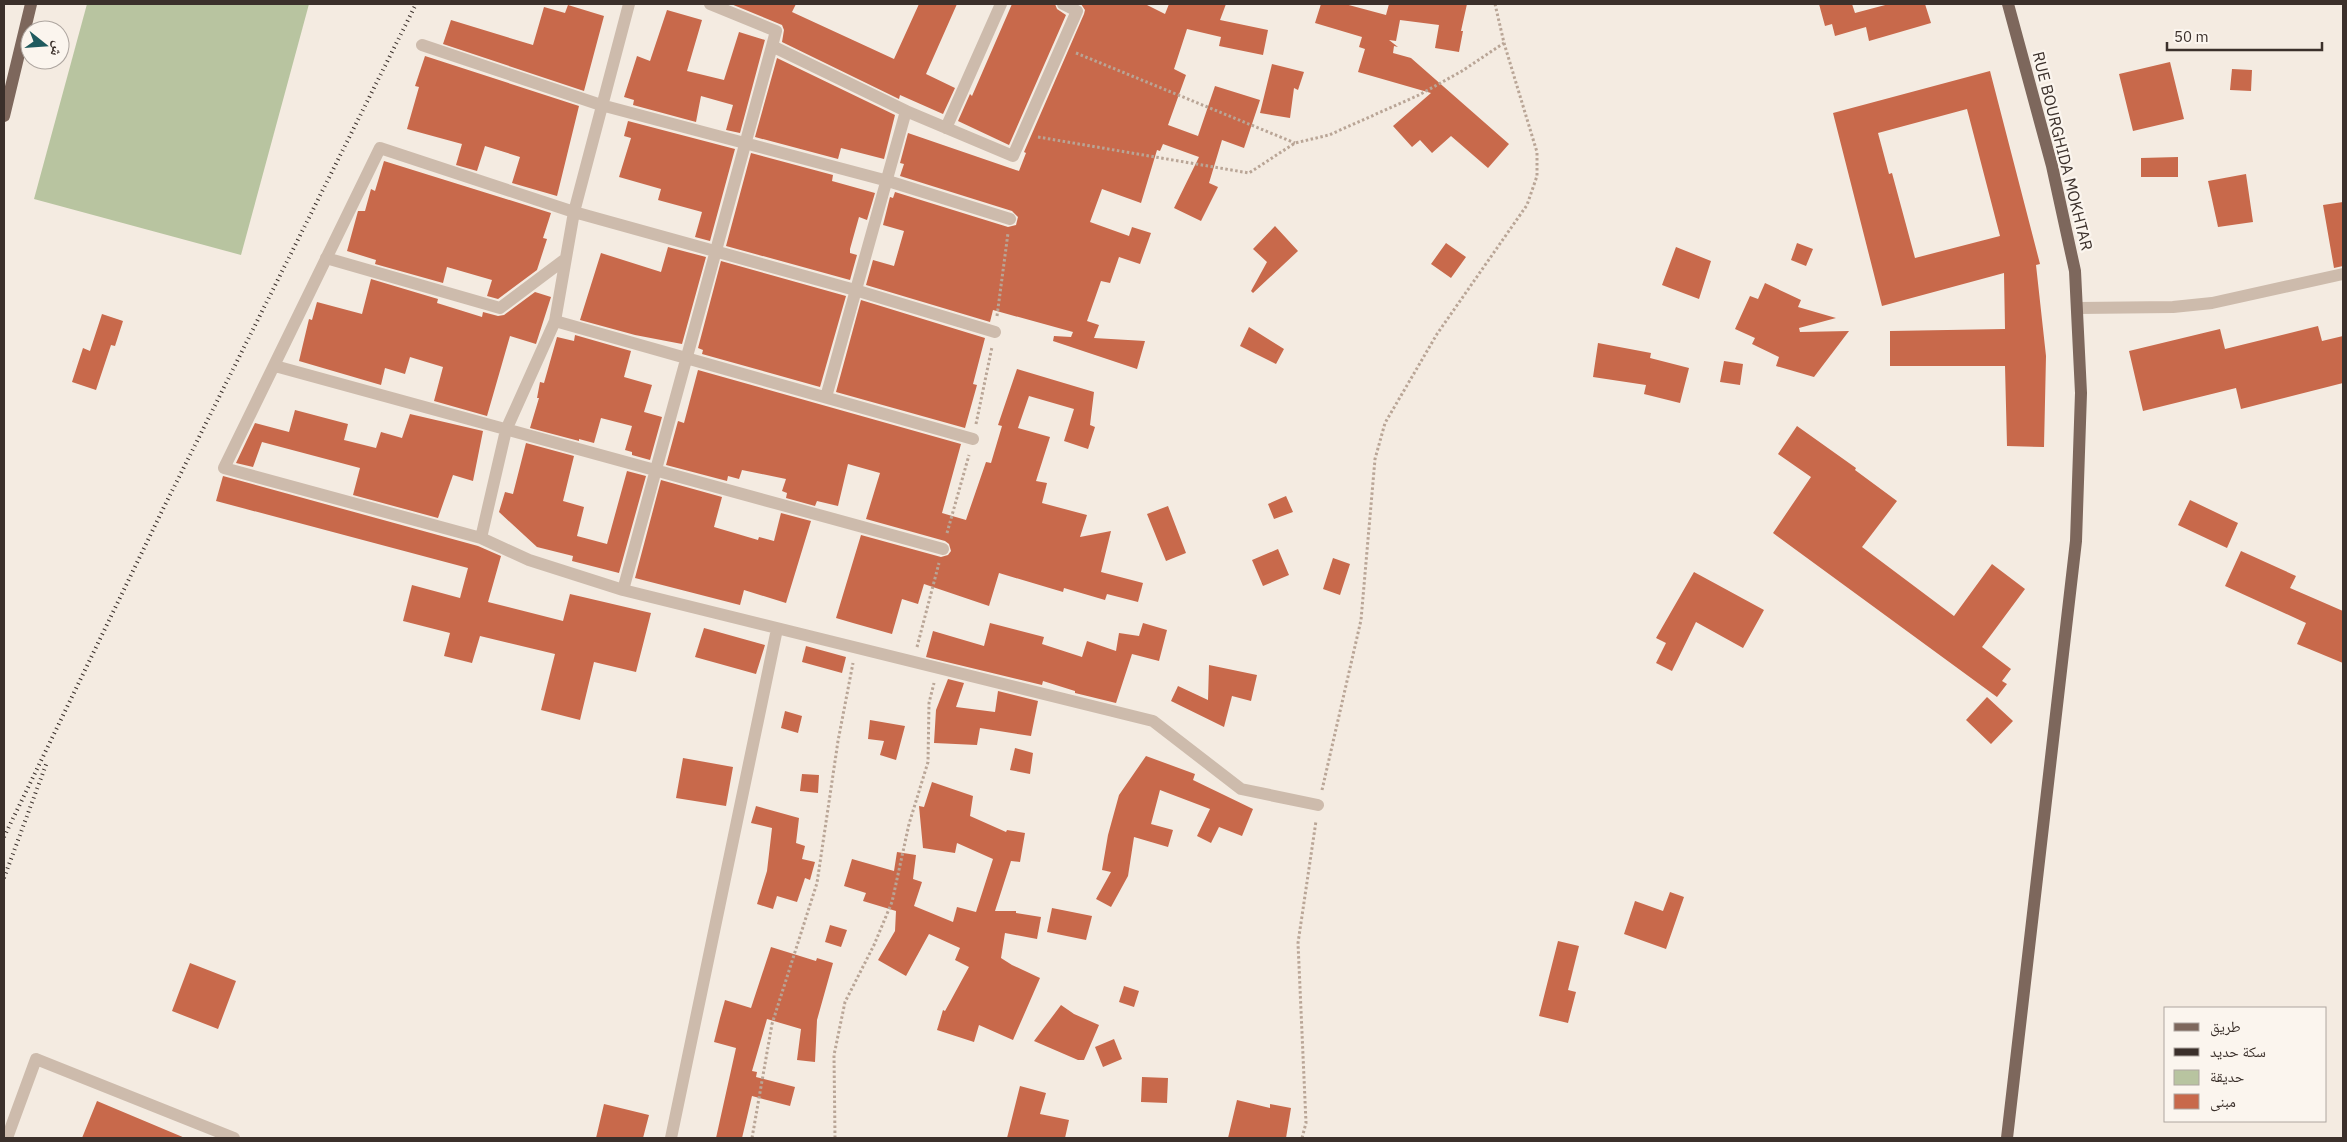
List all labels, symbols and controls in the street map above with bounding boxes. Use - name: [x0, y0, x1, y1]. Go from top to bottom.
- north arrow: [20, 20, 70, 70]
- scale bar: [2167, 20, 2322, 52]
- text: 50 m: [2174, 27, 2209, 46]
- text: ش: [47, 39, 68, 59]
- street label: RUE BOURGHIDA MOKHTAR: [2029, 49, 2097, 253]
- legend: [2164, 1007, 2327, 1122]
- text: طريق: [2210, 1017, 2241, 1037]
- text: سكة حديد: [2210, 1042, 2266, 1061]
- text: حديقة: [2210, 1067, 2245, 1086]
- text: مبنى: [2210, 1092, 2236, 1112]

